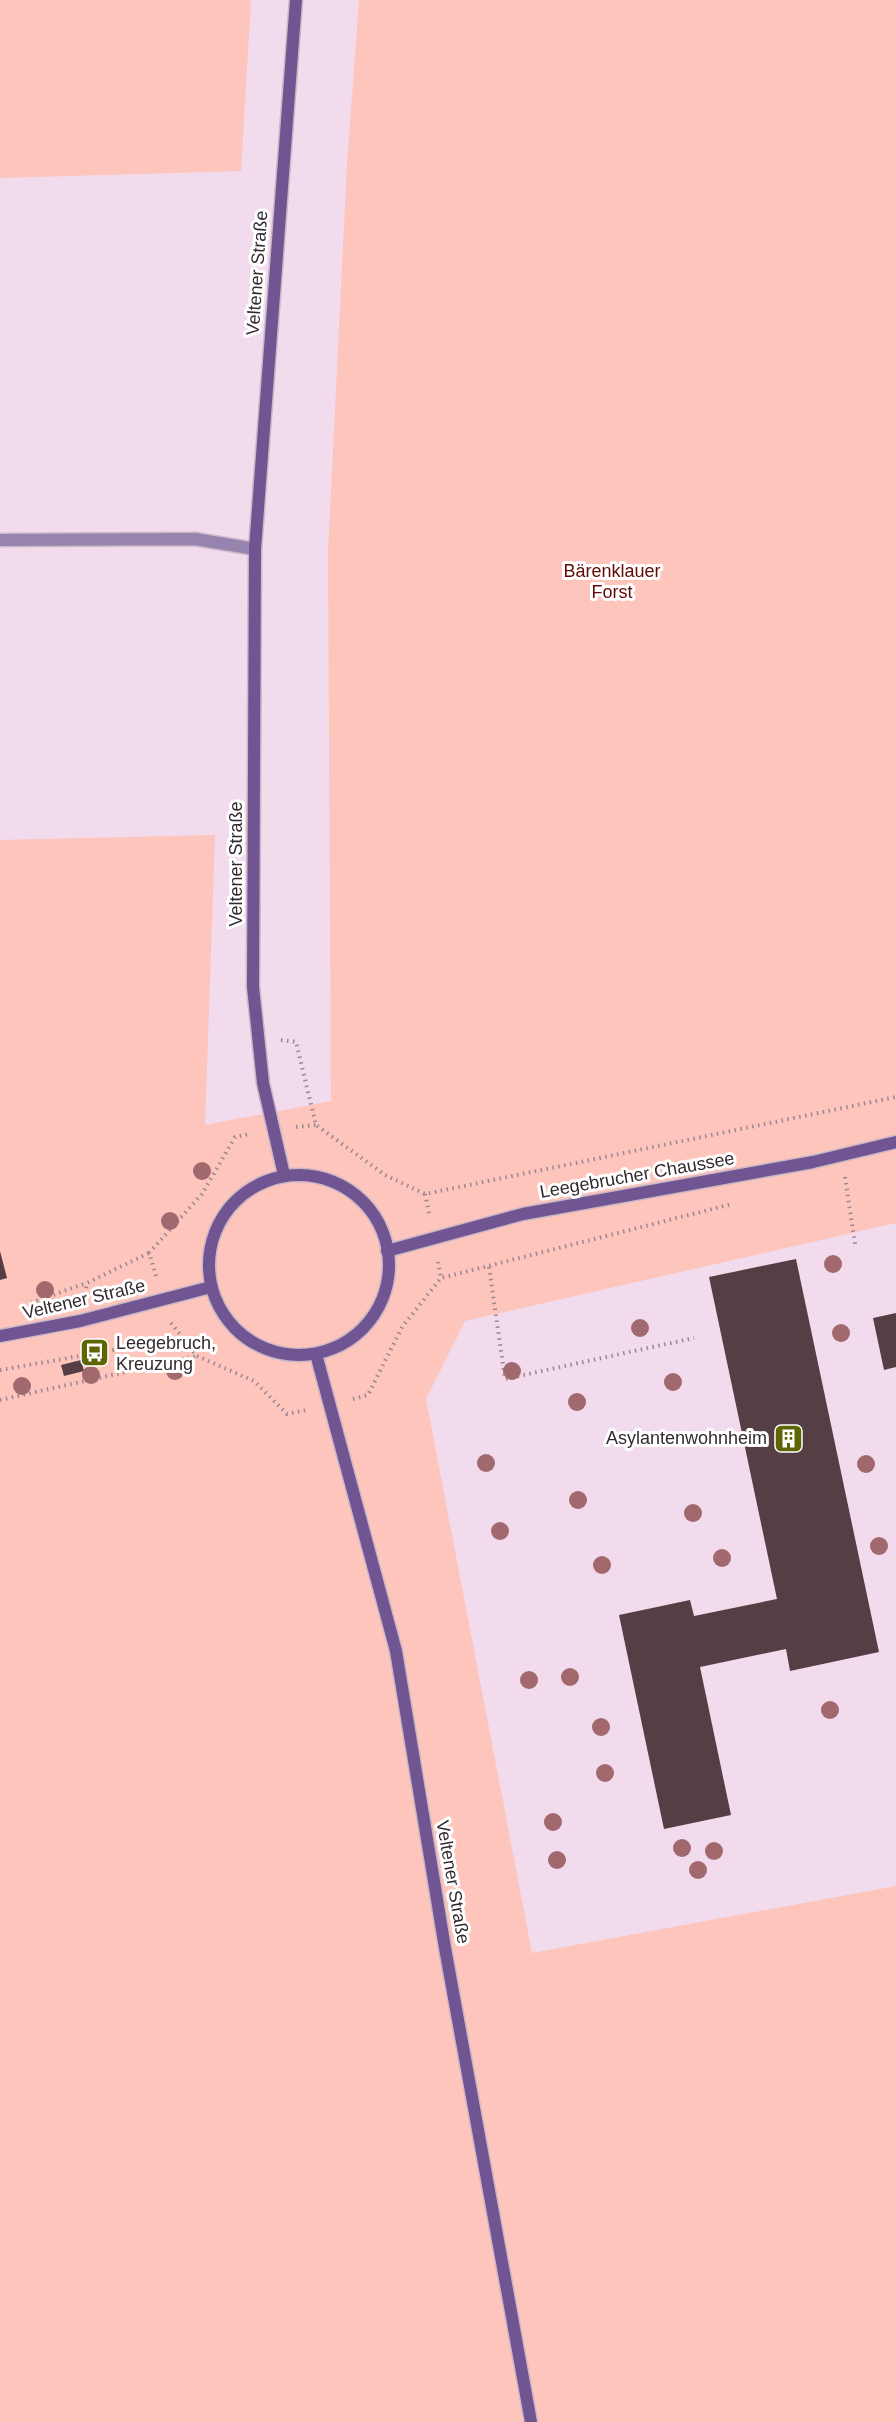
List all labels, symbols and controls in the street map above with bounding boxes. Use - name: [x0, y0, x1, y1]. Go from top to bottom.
- street label: Veltener Straße: [243, 210, 271, 336]
- park label: Bärenklauer Forst: [563, 561, 661, 602]
- street label: Veltener Straße: [226, 801, 246, 927]
- street label: Leegebrucher Chaussee: [538, 1148, 736, 1202]
- street label: Veltener Straße: [21, 1275, 147, 1323]
- place label: Leegebruch, Kreuzung: [116, 1333, 216, 1374]
- bus stop icon: Leegebruch, Kreuzung: [79, 1337, 111, 1369]
- building icon: Asylantenwohnheim: [772, 1422, 804, 1454]
- place label: Asylantenwohnheim: [606, 1428, 767, 1448]
- street label: Veltener Straße: [432, 1819, 474, 1945]

